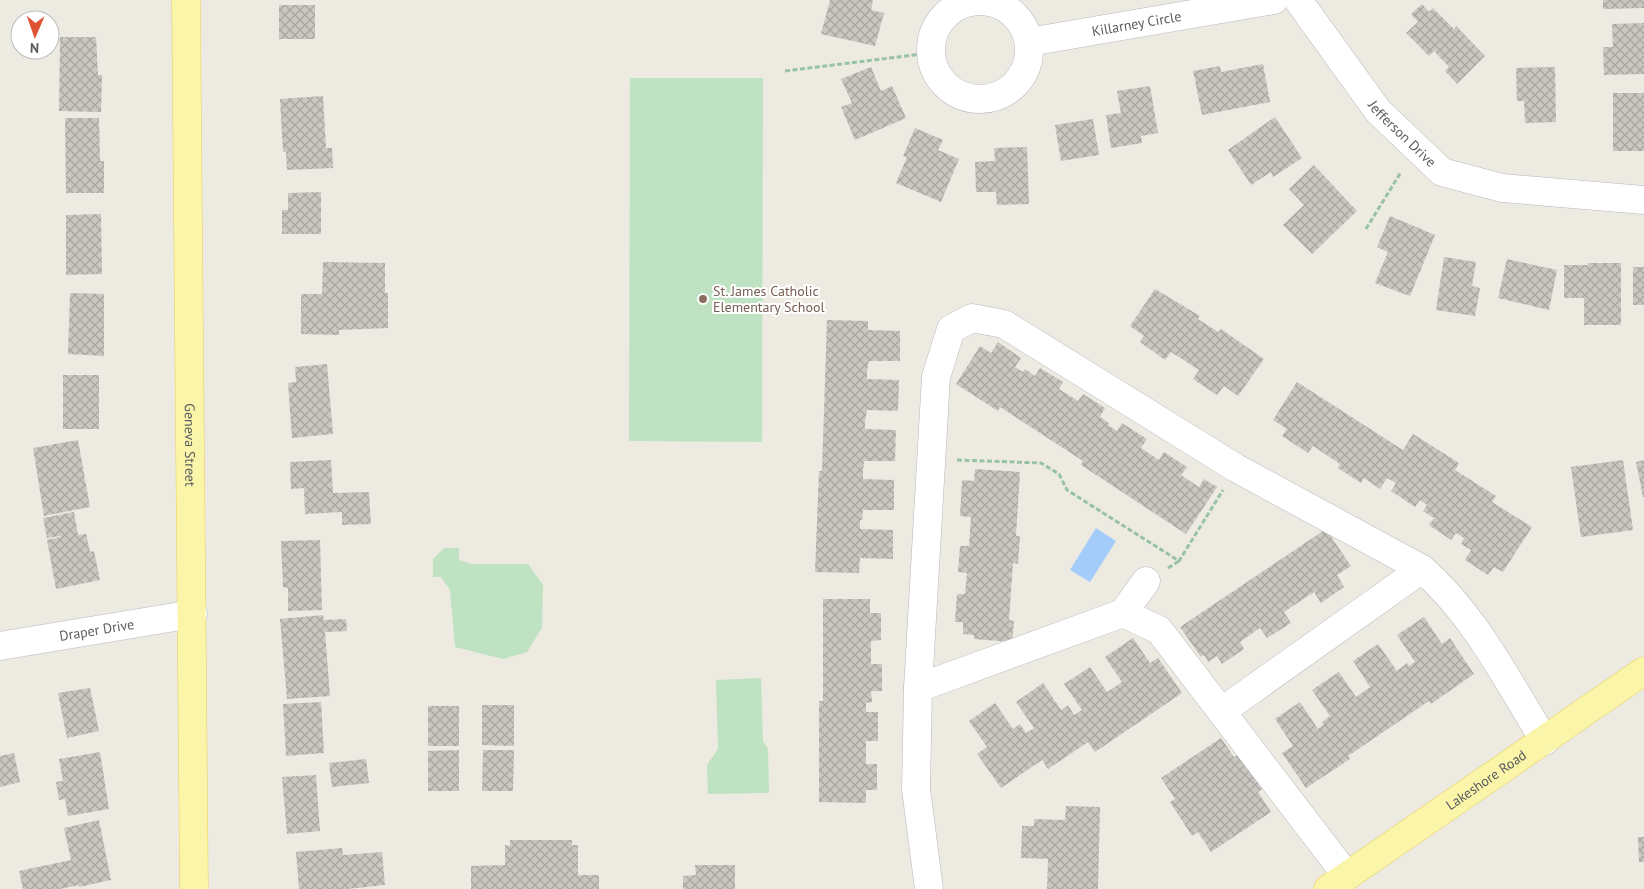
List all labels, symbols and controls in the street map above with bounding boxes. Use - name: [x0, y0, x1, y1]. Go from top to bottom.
- street label: Killarney Circle: [1090, 7, 1183, 40]
- north arrow: [10, 10, 60, 60]
- text: N: [30, 39, 39, 57]
- street label: Jefferson Drive: [1364, 96, 1440, 171]
- place label: St. James Catholic Elementary School: [713, 282, 825, 316]
- marker: St. James Catholic Elementary School: [697, 293, 709, 305]
- street label: Geneva Street: [181, 403, 199, 487]
- street label: Draper Drive: [58, 615, 135, 645]
- street label: Lakeshore Road: [1442, 746, 1530, 814]

